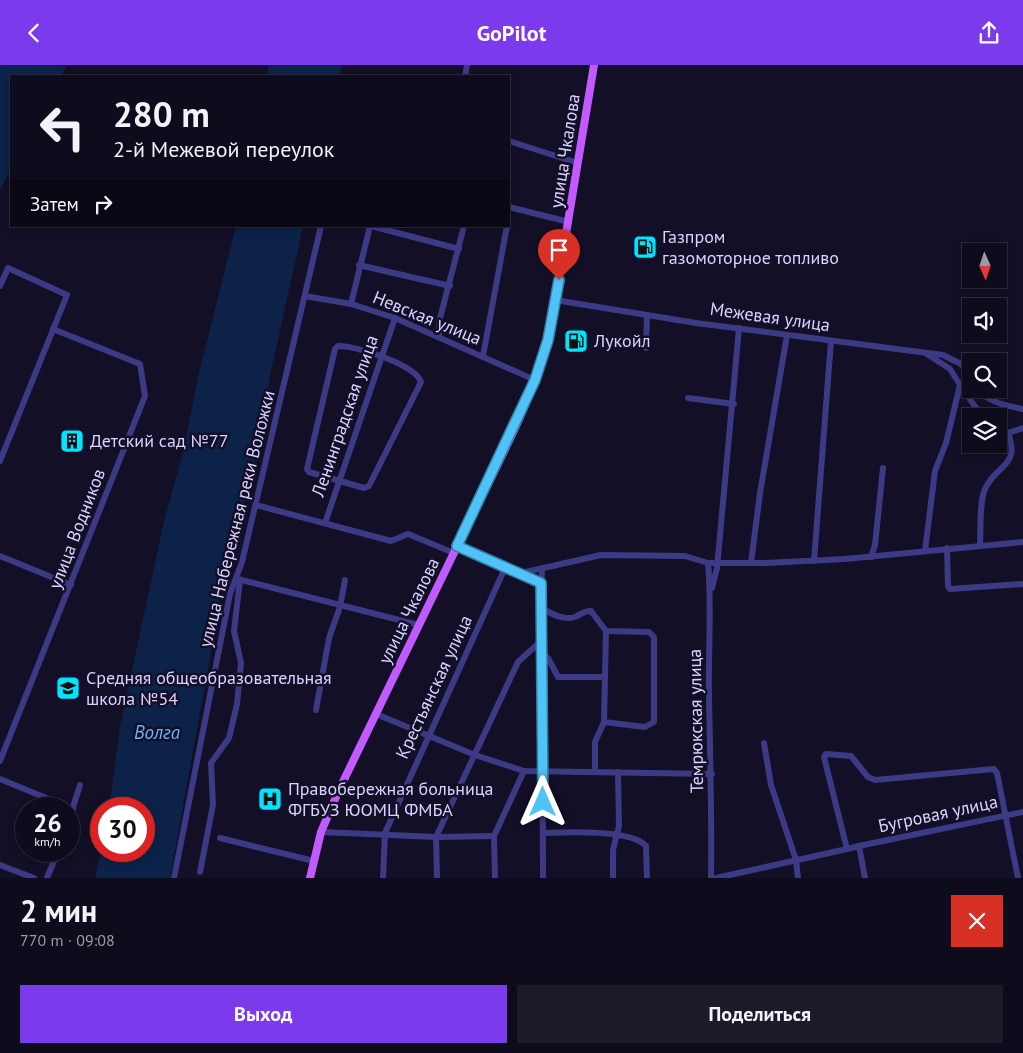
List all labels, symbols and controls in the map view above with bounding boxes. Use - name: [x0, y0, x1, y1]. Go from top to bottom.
- icon: back: [20, 19, 48, 47]
- text: GoPilot: [477, 19, 546, 47]
- icon: share: [975, 19, 1003, 47]
- text: 280 m: [113, 91, 210, 137]
- street label: улица Чкалова: [544, 92, 585, 210]
- icon: left: [30, 95, 95, 160]
- text: 2-й Межевой переулок: [113, 135, 334, 163]
- icon: right: [89, 190, 117, 218]
- text: Затем: [30, 192, 79, 216]
- place label: Газпром газомоторное топливо: [662, 225, 839, 269]
- pin: [538, 229, 580, 280]
- fuel station icon: Газпром газомоторное топливо: [632, 234, 658, 260]
- icon: arrive: [545, 236, 573, 264]
- north arrow: [962, 243, 1008, 287]
- map controls: [962, 243, 1007, 453]
- street label: Невская улица: [370, 285, 485, 350]
- street label: Межевая улица: [708, 297, 832, 336]
- button: sound: [962, 298, 1007, 343]
- fuel station icon: Лукойл: [563, 328, 589, 354]
- place label: Лукойл: [593, 329, 651, 352]
- street label: Ленинградская улица: [306, 332, 383, 501]
- button: search: [962, 353, 1007, 398]
- street label: улица Набережная реки Воложки: [193, 388, 280, 650]
- button: layers: [962, 408, 1007, 453]
- building icon: Детский сад №77: [59, 428, 85, 454]
- place label: Детский сад №77: [90, 429, 228, 452]
- street label: улица Водников: [43, 465, 110, 592]
- street label: улица Чкалова: [373, 554, 444, 668]
- street label: Крестьянская улица: [390, 611, 477, 762]
- street label: Темрюкская улица: [683, 649, 708, 793]
- place label: Средняя общеобразовательная школа №54: [86, 666, 332, 710]
- school or university icon: Средняя общеобразовательная школа №54: [55, 675, 81, 701]
- water label: Волга: [134, 720, 181, 744]
- position arrow: [516, 775, 568, 827]
- place label: Правобережная больница ФГБУЗ ЮОМЦ ФМБА: [288, 777, 494, 821]
- hospital icon: Правобережная больница ФГБУЗ ЮОМЦ ФМБА: [257, 786, 283, 812]
- street label: Бугровая улица: [876, 790, 1000, 837]
- speed limit sign: 30: [90, 797, 155, 862]
- text: 26: [33, 807, 62, 839]
- text: km/h: [34, 834, 61, 849]
- text: 2 мин: [20, 891, 97, 930]
- button: close: [951, 895, 1003, 947]
- text: 770 m · 09:08: [20, 930, 115, 950]
- button: Выход: [20, 985, 507, 1043]
- button: Поделиться: [517, 985, 1003, 1043]

